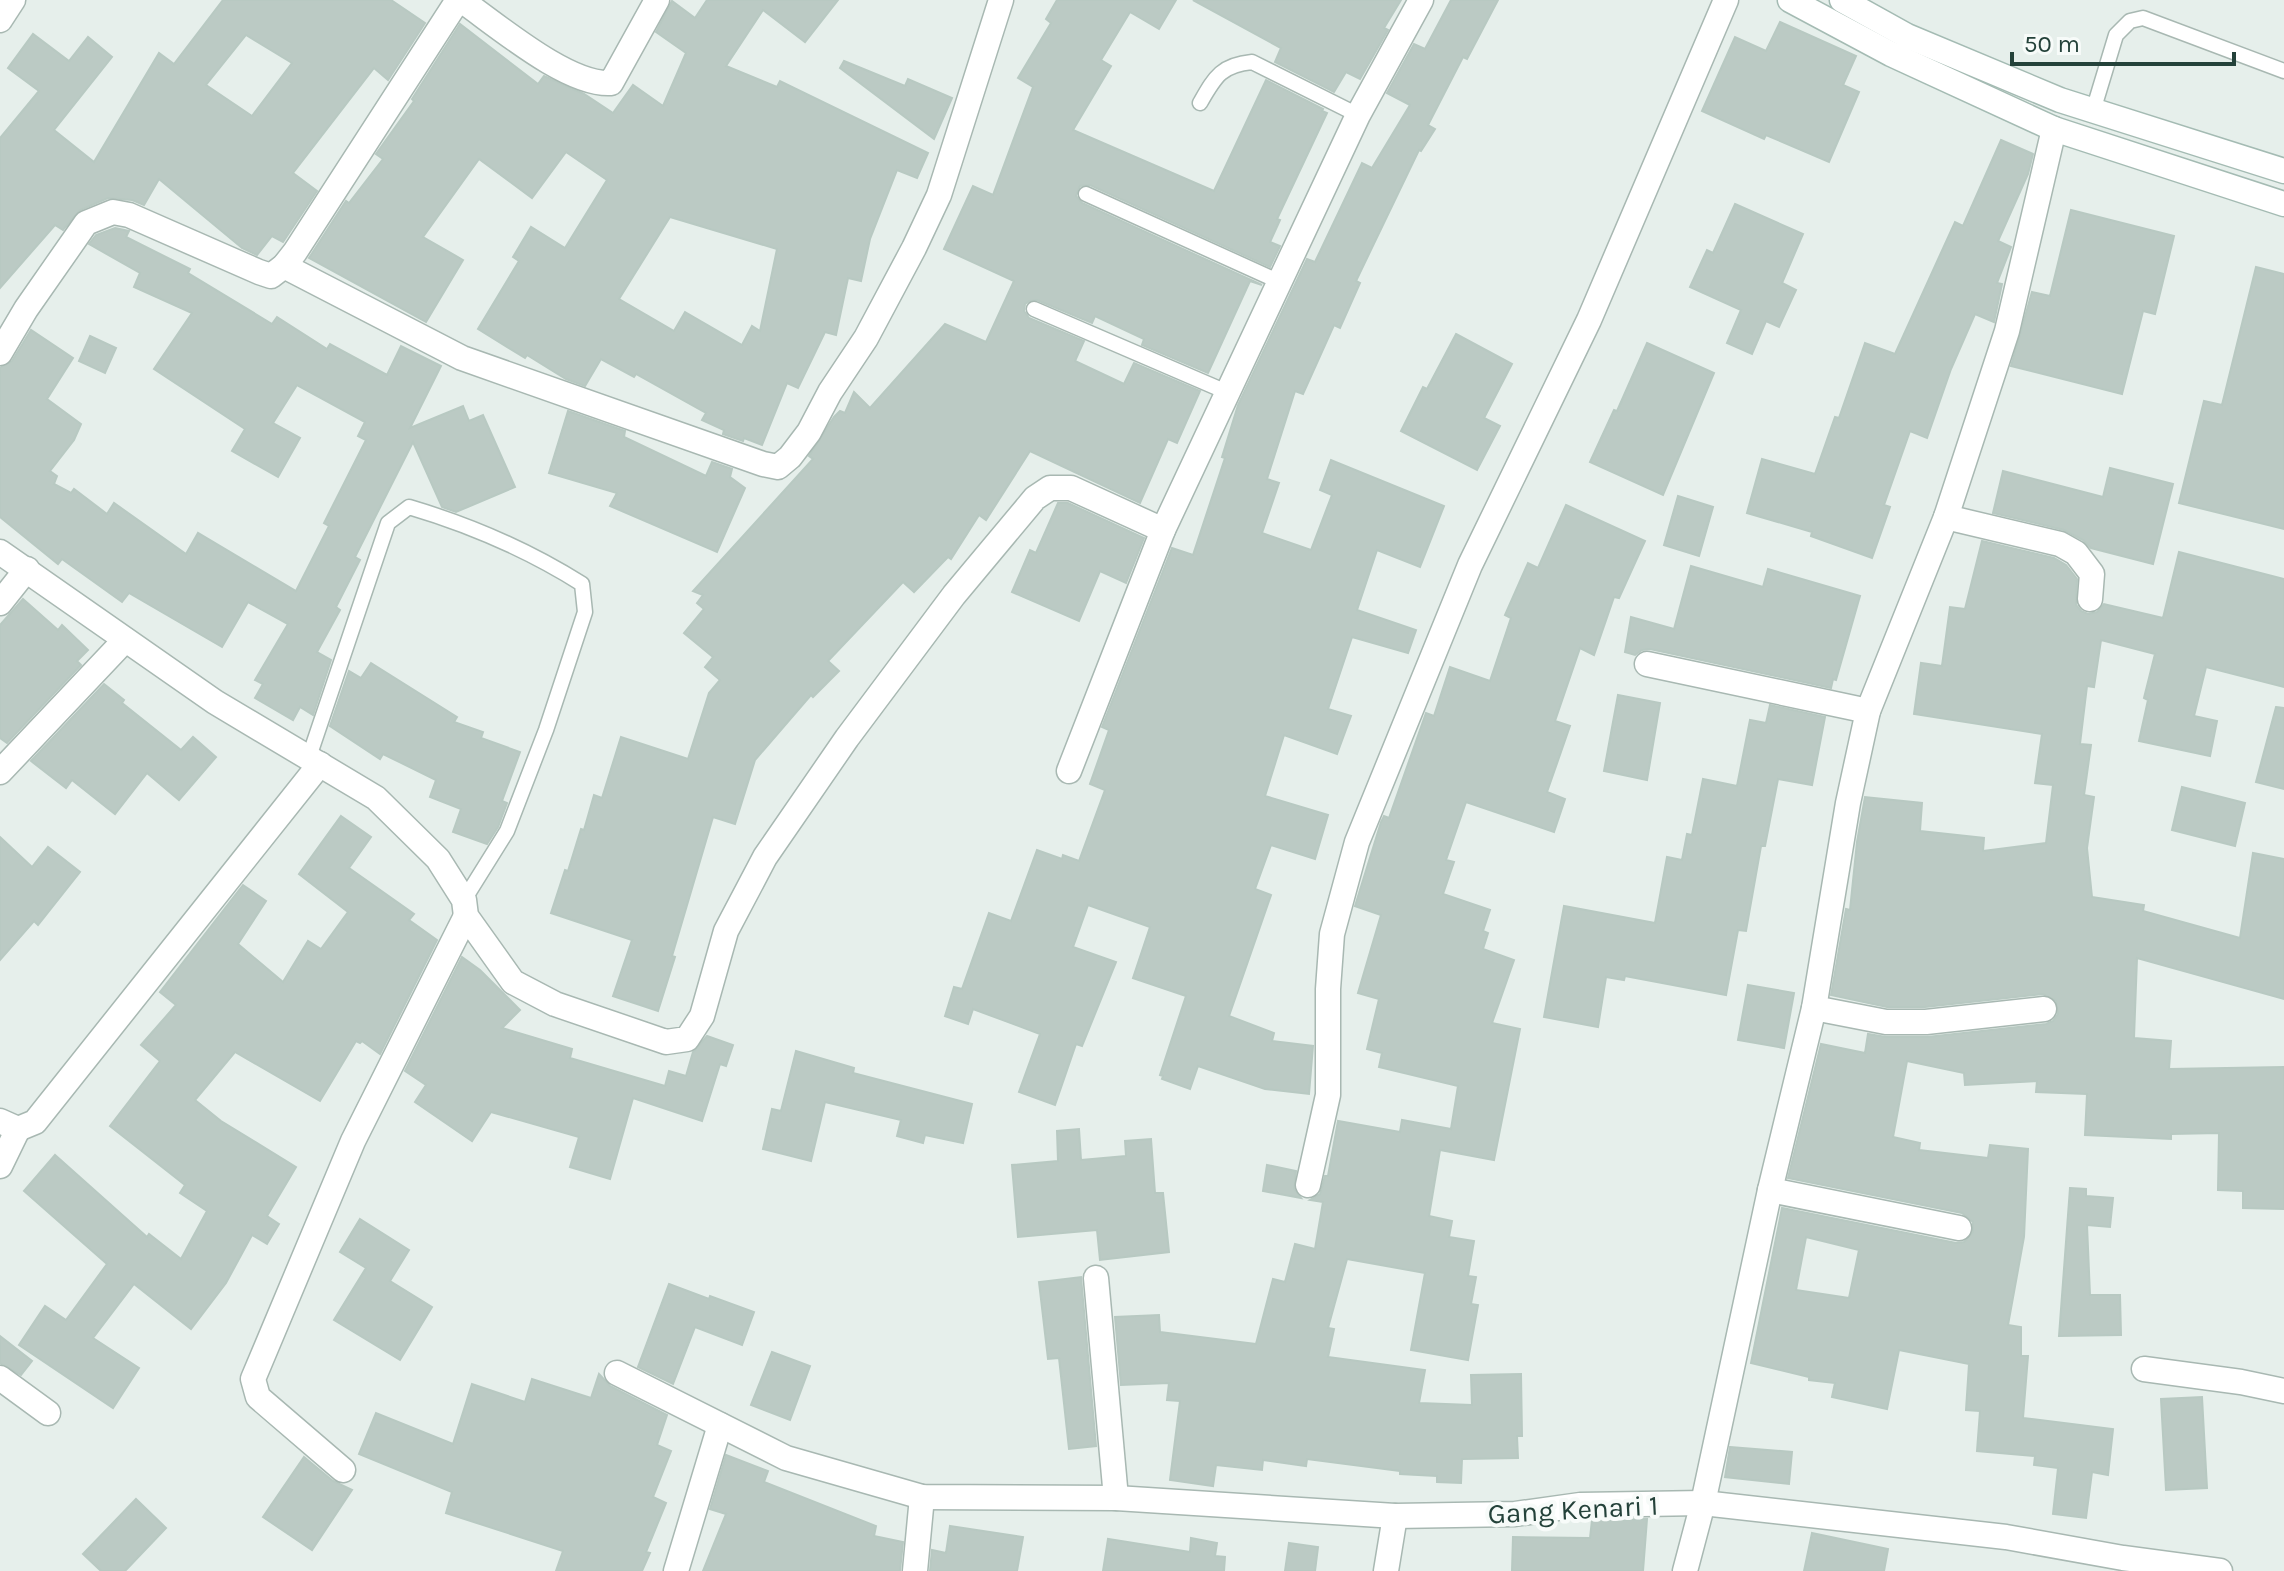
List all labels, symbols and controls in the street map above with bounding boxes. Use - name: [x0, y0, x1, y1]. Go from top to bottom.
- scale bar: [2012, 16, 2234, 66]
- text: 50 m: [2024, 30, 2080, 58]
- street label: Gang Kenari 1: [1487, 1489, 1659, 1530]

